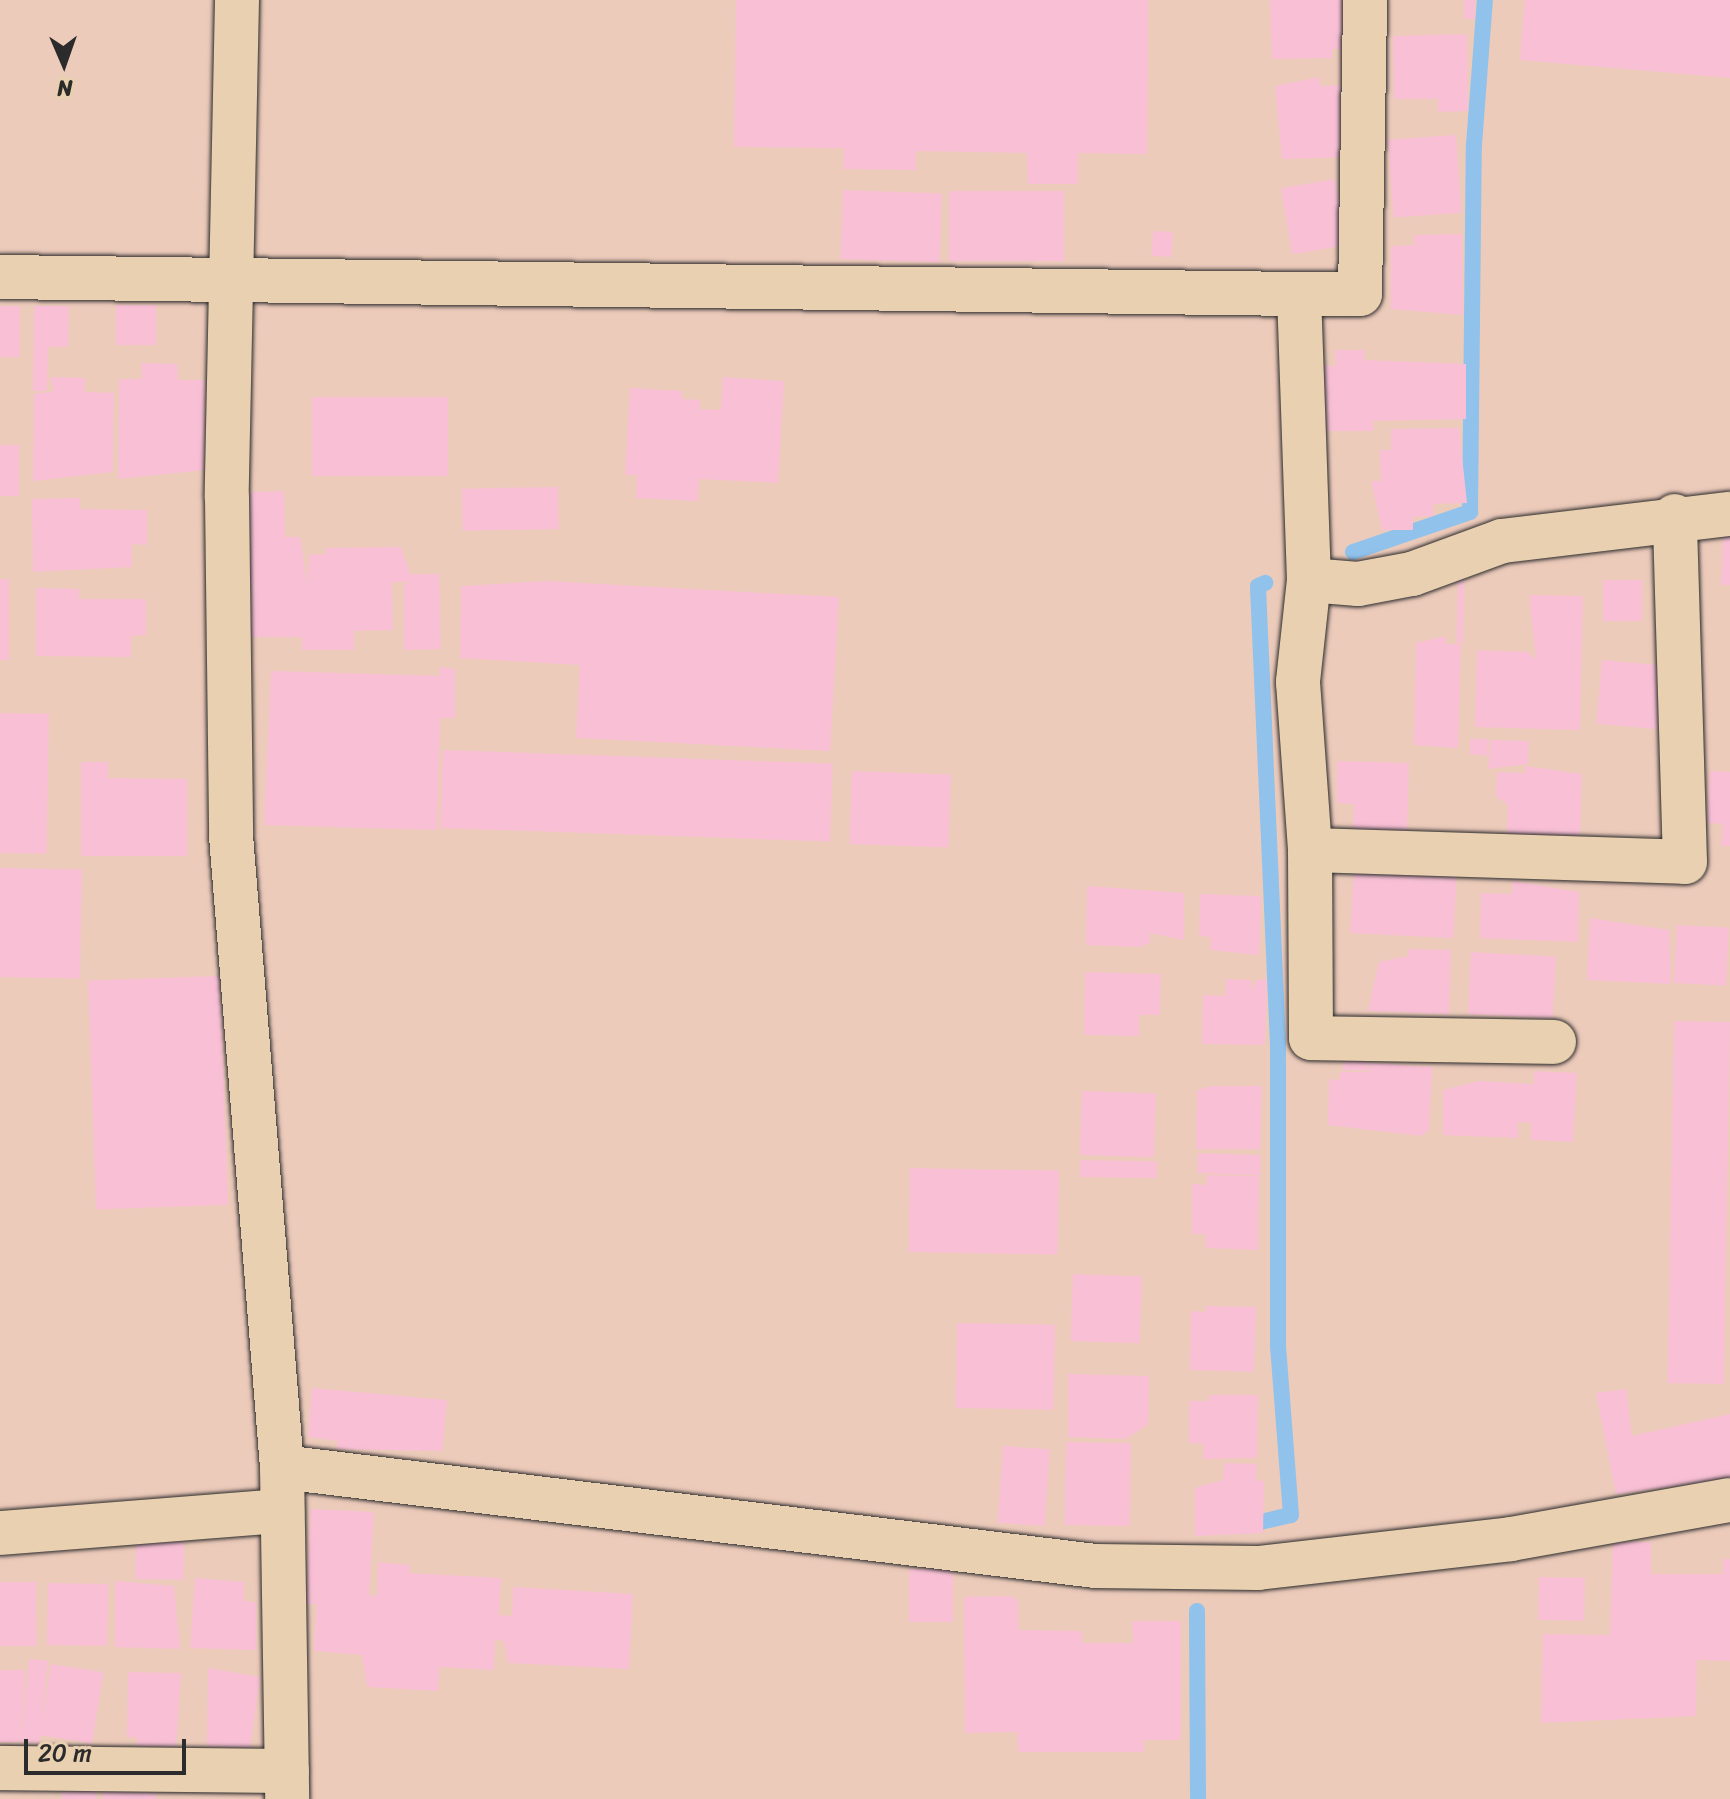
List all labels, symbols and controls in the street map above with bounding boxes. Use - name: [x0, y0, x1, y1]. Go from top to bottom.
- north arrow: [24, 24, 104, 104]
- text: N: [57, 69, 73, 108]
- scale bar: [28, 1723, 190, 1773]
- text: 20 m: [38, 1732, 92, 1774]

